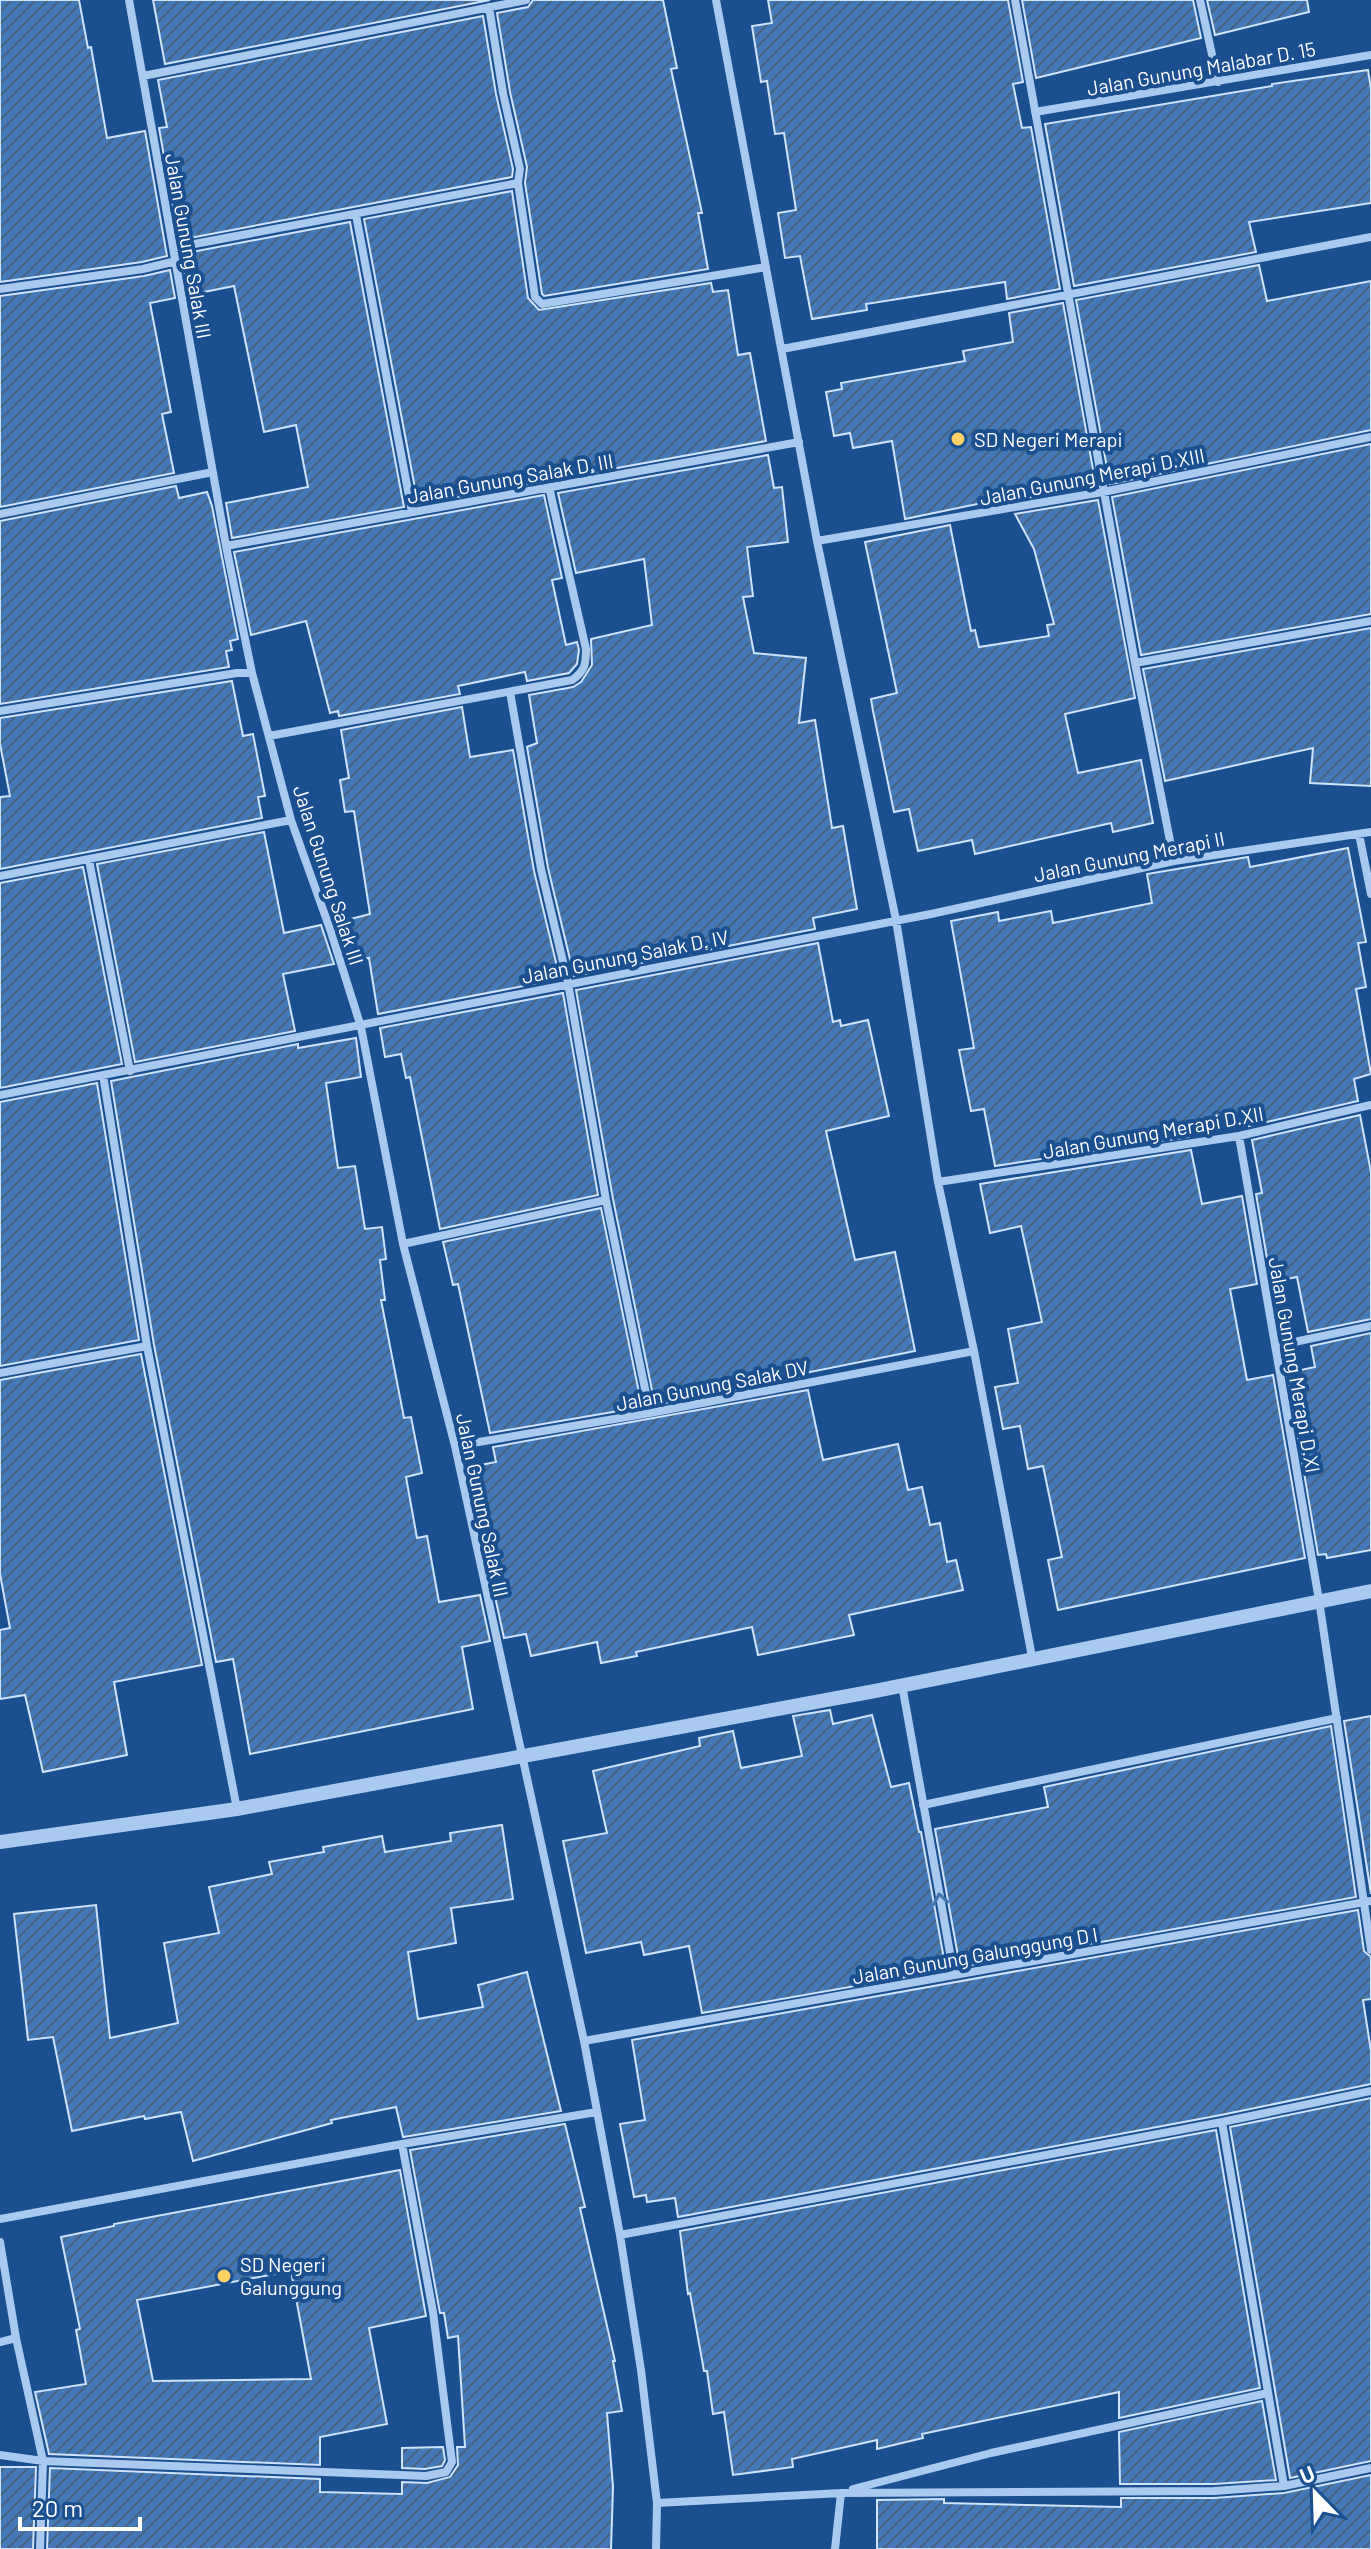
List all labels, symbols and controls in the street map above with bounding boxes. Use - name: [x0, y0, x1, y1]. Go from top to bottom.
- street label: Jalan Gunung Malabar D. 15: [1085, 36, 1317, 100]
- street label: Jalan Gunung Salak III: [161, 152, 217, 340]
- place label: SD Negeri Merapi: [974, 427, 1123, 451]
- marker: SD Negeri Merapi: [949, 430, 967, 448]
- street label: Jalan Gunung Merapi D.XIII: [977, 442, 1207, 510]
- street label: Jalan Gunung Salak D. III: [405, 448, 615, 508]
- street label: Jalan Gunung Salak III: [289, 782, 369, 968]
- street label: Jalan Gunung Merapi II: [1031, 826, 1227, 886]
- street label: Jalan Gunung Salak D. IV: [519, 924, 731, 988]
- street label: Jalan Gunung Merapi D.XII: [1041, 1101, 1265, 1163]
- street label: Jalan Gunung Merapi D.XI: [1264, 1255, 1326, 1475]
- street label: Jalan Gunung Salak DV: [614, 1355, 811, 1415]
- street label: Jalan Gunung Salak III: [452, 1411, 514, 1599]
- one-way arrow: [933, 1892, 950, 1905]
- street label: Jalan Gunung Galunggung D I: [850, 1922, 1100, 1988]
- place label: SD Negeri Galunggung: [240, 2252, 342, 2299]
- marker: SD Negeri Galunggung: [215, 2267, 233, 2285]
- north arrow: [1275, 2453, 1355, 2533]
- text: U: [1295, 2459, 1318, 2488]
- scale bar: [20, 2481, 140, 2531]
- text: 20 m: [32, 2493, 83, 2522]

